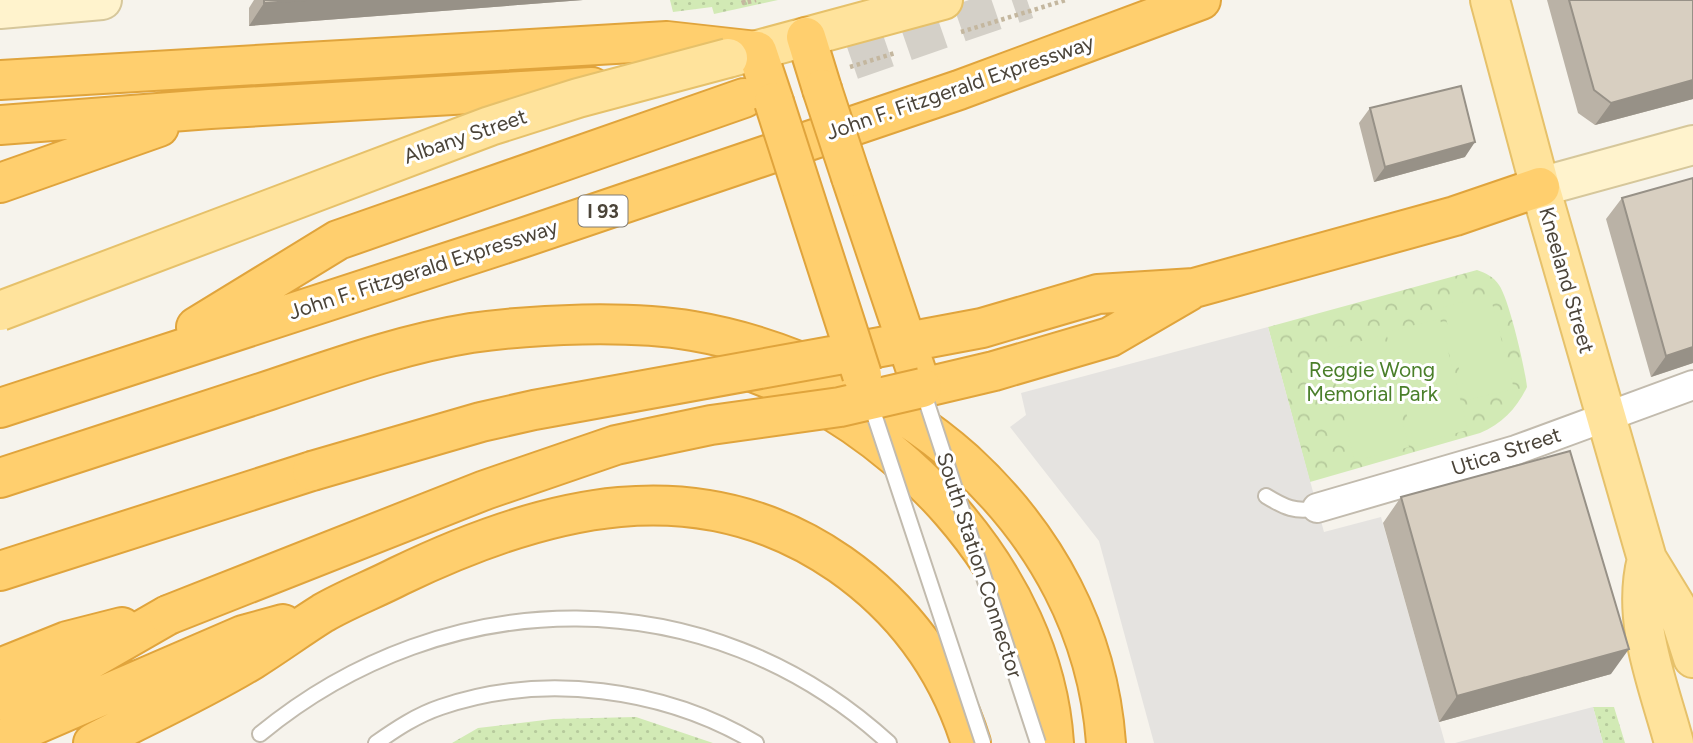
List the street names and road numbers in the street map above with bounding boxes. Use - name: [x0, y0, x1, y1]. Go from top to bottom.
- street label: John F. Fitzgerald Expressway: [823, 29, 1097, 145]
- street label: Albany Street: [400, 103, 530, 169]
- road number: I 93: [578, 196, 628, 226]
- street label: Kneeland Street: [1534, 204, 1600, 356]
- street label: John F. Fitzgerald Expressway: [285, 214, 561, 324]
- street label: Utica Street: [1448, 422, 1564, 480]
- street label: South Station Connector: [932, 449, 1028, 681]

